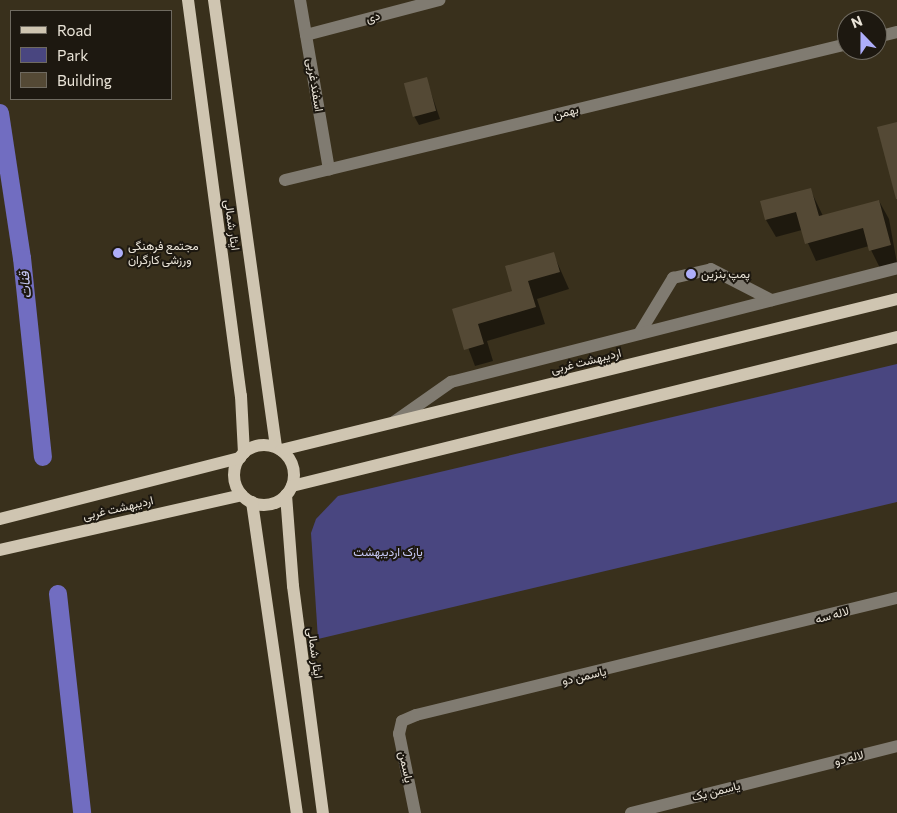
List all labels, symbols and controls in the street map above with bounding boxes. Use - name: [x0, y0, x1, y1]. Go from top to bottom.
- street label: دی: [364, 8, 382, 26]
- legend: [10, 10, 172, 100]
- north arrow: [837, 10, 887, 60]
- text: N: [849, 12, 865, 31]
- text: Road: [57, 21, 92, 39]
- text: Park: [57, 46, 88, 64]
- street label: اسفند غربی: [304, 57, 326, 113]
- text: Building: [57, 71, 112, 89]
- street label: بهمن: [552, 102, 580, 122]
- street label: ایثار شمالی: [221, 199, 243, 251]
- place label: مجتمع فرهنگی ورزشی کارگران: [128, 239, 199, 267]
- marker: مجتمع فرهنگی ورزشی کارگران: [112, 247, 124, 259]
- place label: پمپ بنزین: [701, 267, 750, 281]
- marker: پمپ بنزین: [685, 268, 697, 280]
- water label: قنات: [15, 271, 35, 299]
- street label: اردیبهشت غربی: [549, 345, 623, 377]
- street label: اردیبهشت غربی: [81, 493, 155, 523]
- park label: پارک اردیبهشت: [353, 545, 423, 559]
- street label: لاله سه: [813, 604, 851, 626]
- street label: ایثار شمالی: [304, 627, 326, 679]
- street label: یاسمن دو: [560, 664, 608, 688]
- street label: لاله دو: [833, 747, 865, 769]
- street label: یاسمن: [396, 750, 416, 784]
- street label: یاسمن یک: [690, 778, 742, 804]

